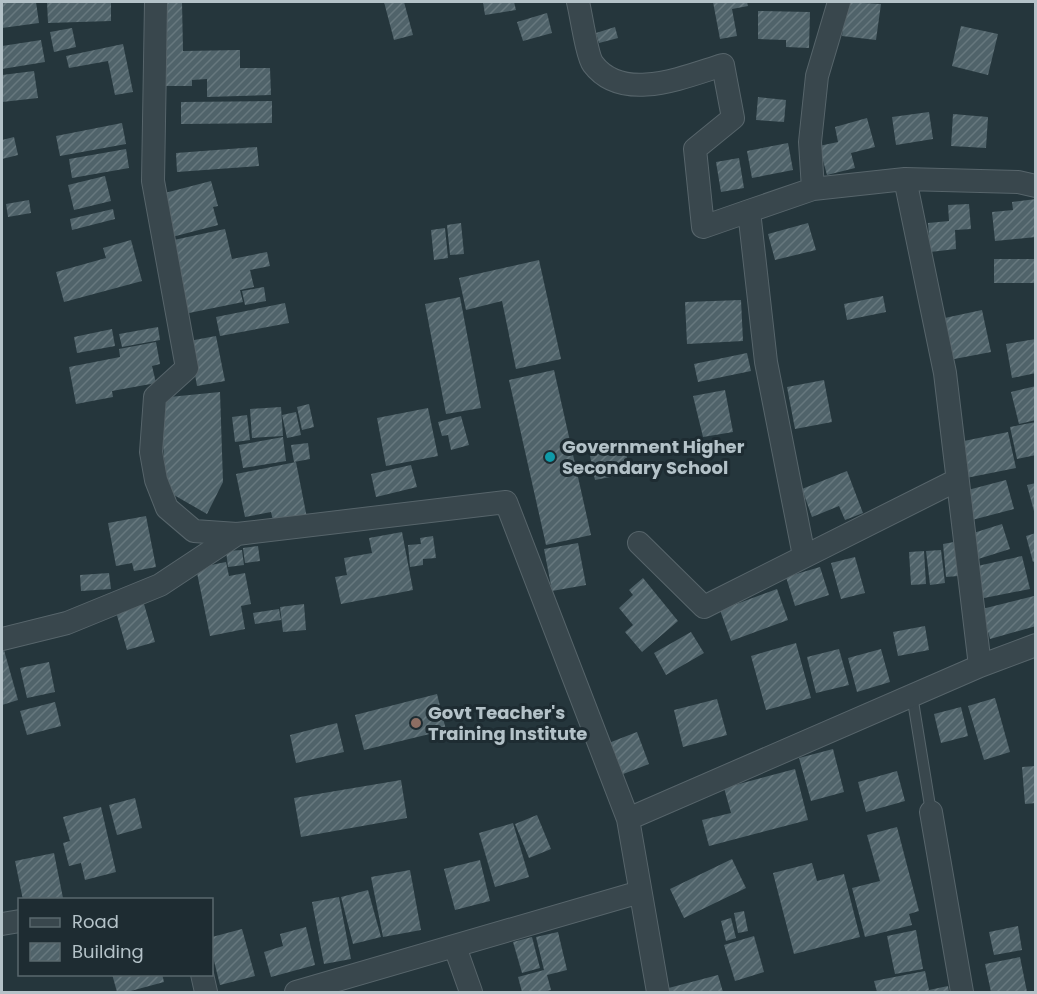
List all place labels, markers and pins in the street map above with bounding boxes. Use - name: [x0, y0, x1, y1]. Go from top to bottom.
- place label: Government Higher Secondary School: [562, 434, 745, 480]
- marker: Government Higher Secondary School: [543, 450, 557, 464]
- place label: Govt Teacher's Training Institute: [428, 700, 587, 746]
- marker: Govt Teacher's Training Institute: [409, 716, 423, 730]

